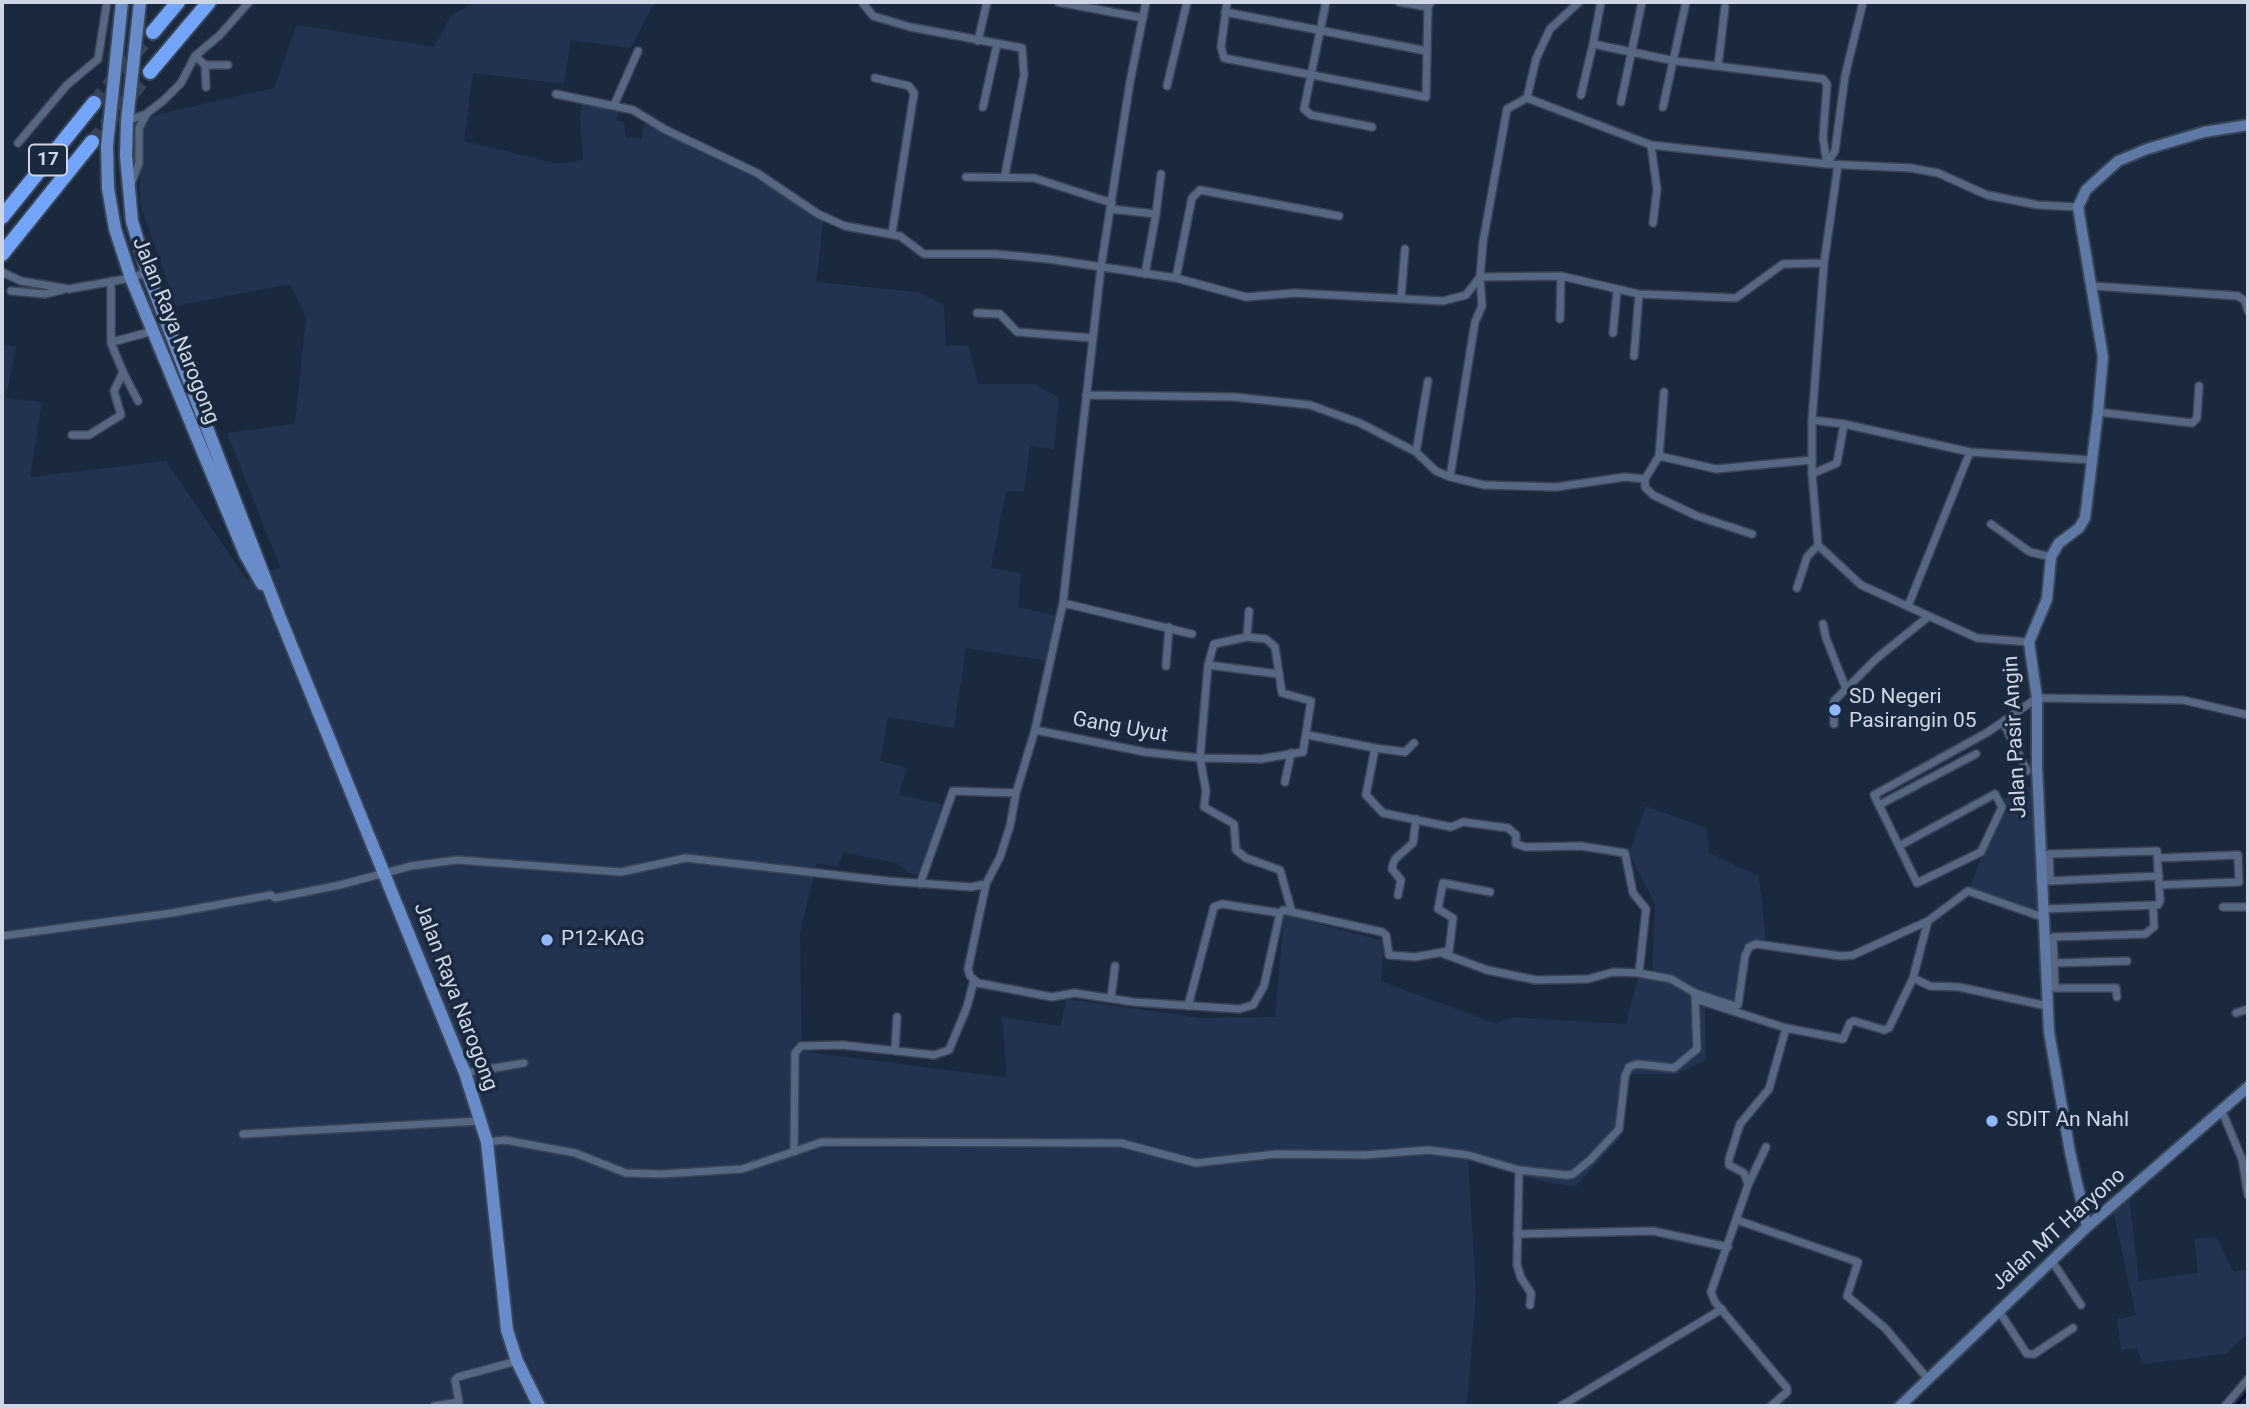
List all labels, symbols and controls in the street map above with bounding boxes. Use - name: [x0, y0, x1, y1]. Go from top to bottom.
- road number: 17: [29, 144, 67, 176]
- street label: Jalan Raya Narogong: [126, 234, 224, 428]
- street label: Jalan Pasir Angin: [1999, 655, 2033, 819]
- place label: SD Negeri Pasirangin 05: [1849, 685, 1977, 735]
- marker: SD Negeri Pasirangin 05: [1827, 702, 1843, 718]
- street label: Gang Uyut: [1070, 707, 1170, 749]
- street label: Jalan Raya Narogong: [408, 899, 502, 1095]
- place label: P12-KAG: [561, 927, 645, 953]
- marker: P12-KAG: [539, 932, 555, 948]
- place label: SDIT An Nahl: [2006, 1108, 2129, 1134]
- marker: SDIT An Nahl: [1984, 1113, 2000, 1129]
- street label: Jalan MT Haryono: [1987, 1163, 2131, 1297]

